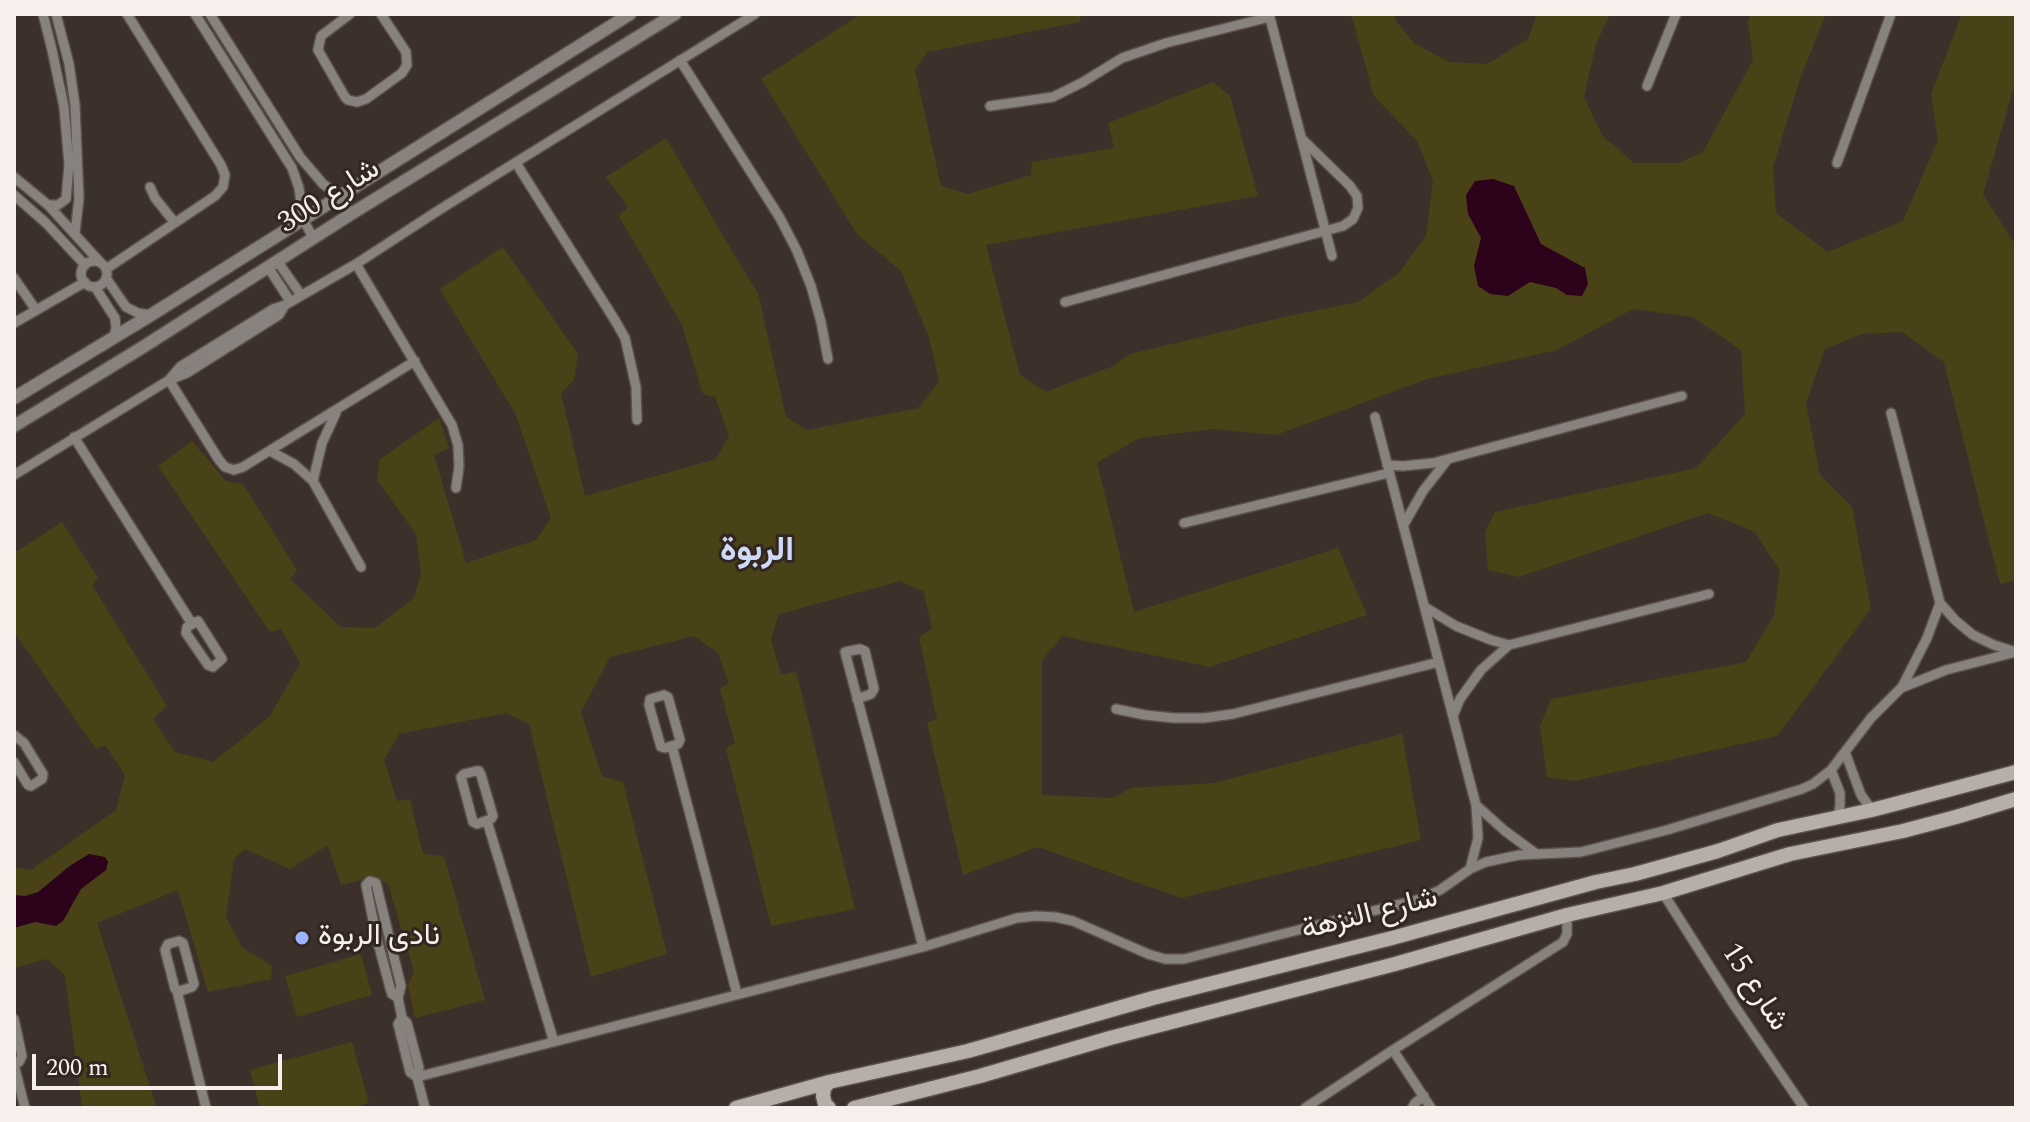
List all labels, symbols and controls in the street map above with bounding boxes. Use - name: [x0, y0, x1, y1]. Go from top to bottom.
- street label: شارع 300: [273, 153, 387, 243]
- district label: الربوة: [720, 533, 794, 573]
- street label: شارع النزهة: [1298, 882, 1442, 950]
- place label: نادى الربوة: [318, 920, 440, 956]
- marker: نادى الربوة: [293, 929, 311, 947]
- street label: شارع 15: [1711, 937, 1795, 1039]
- scale bar: [36, 1038, 286, 1088]
- text: 200 m: [46, 1050, 109, 1086]

